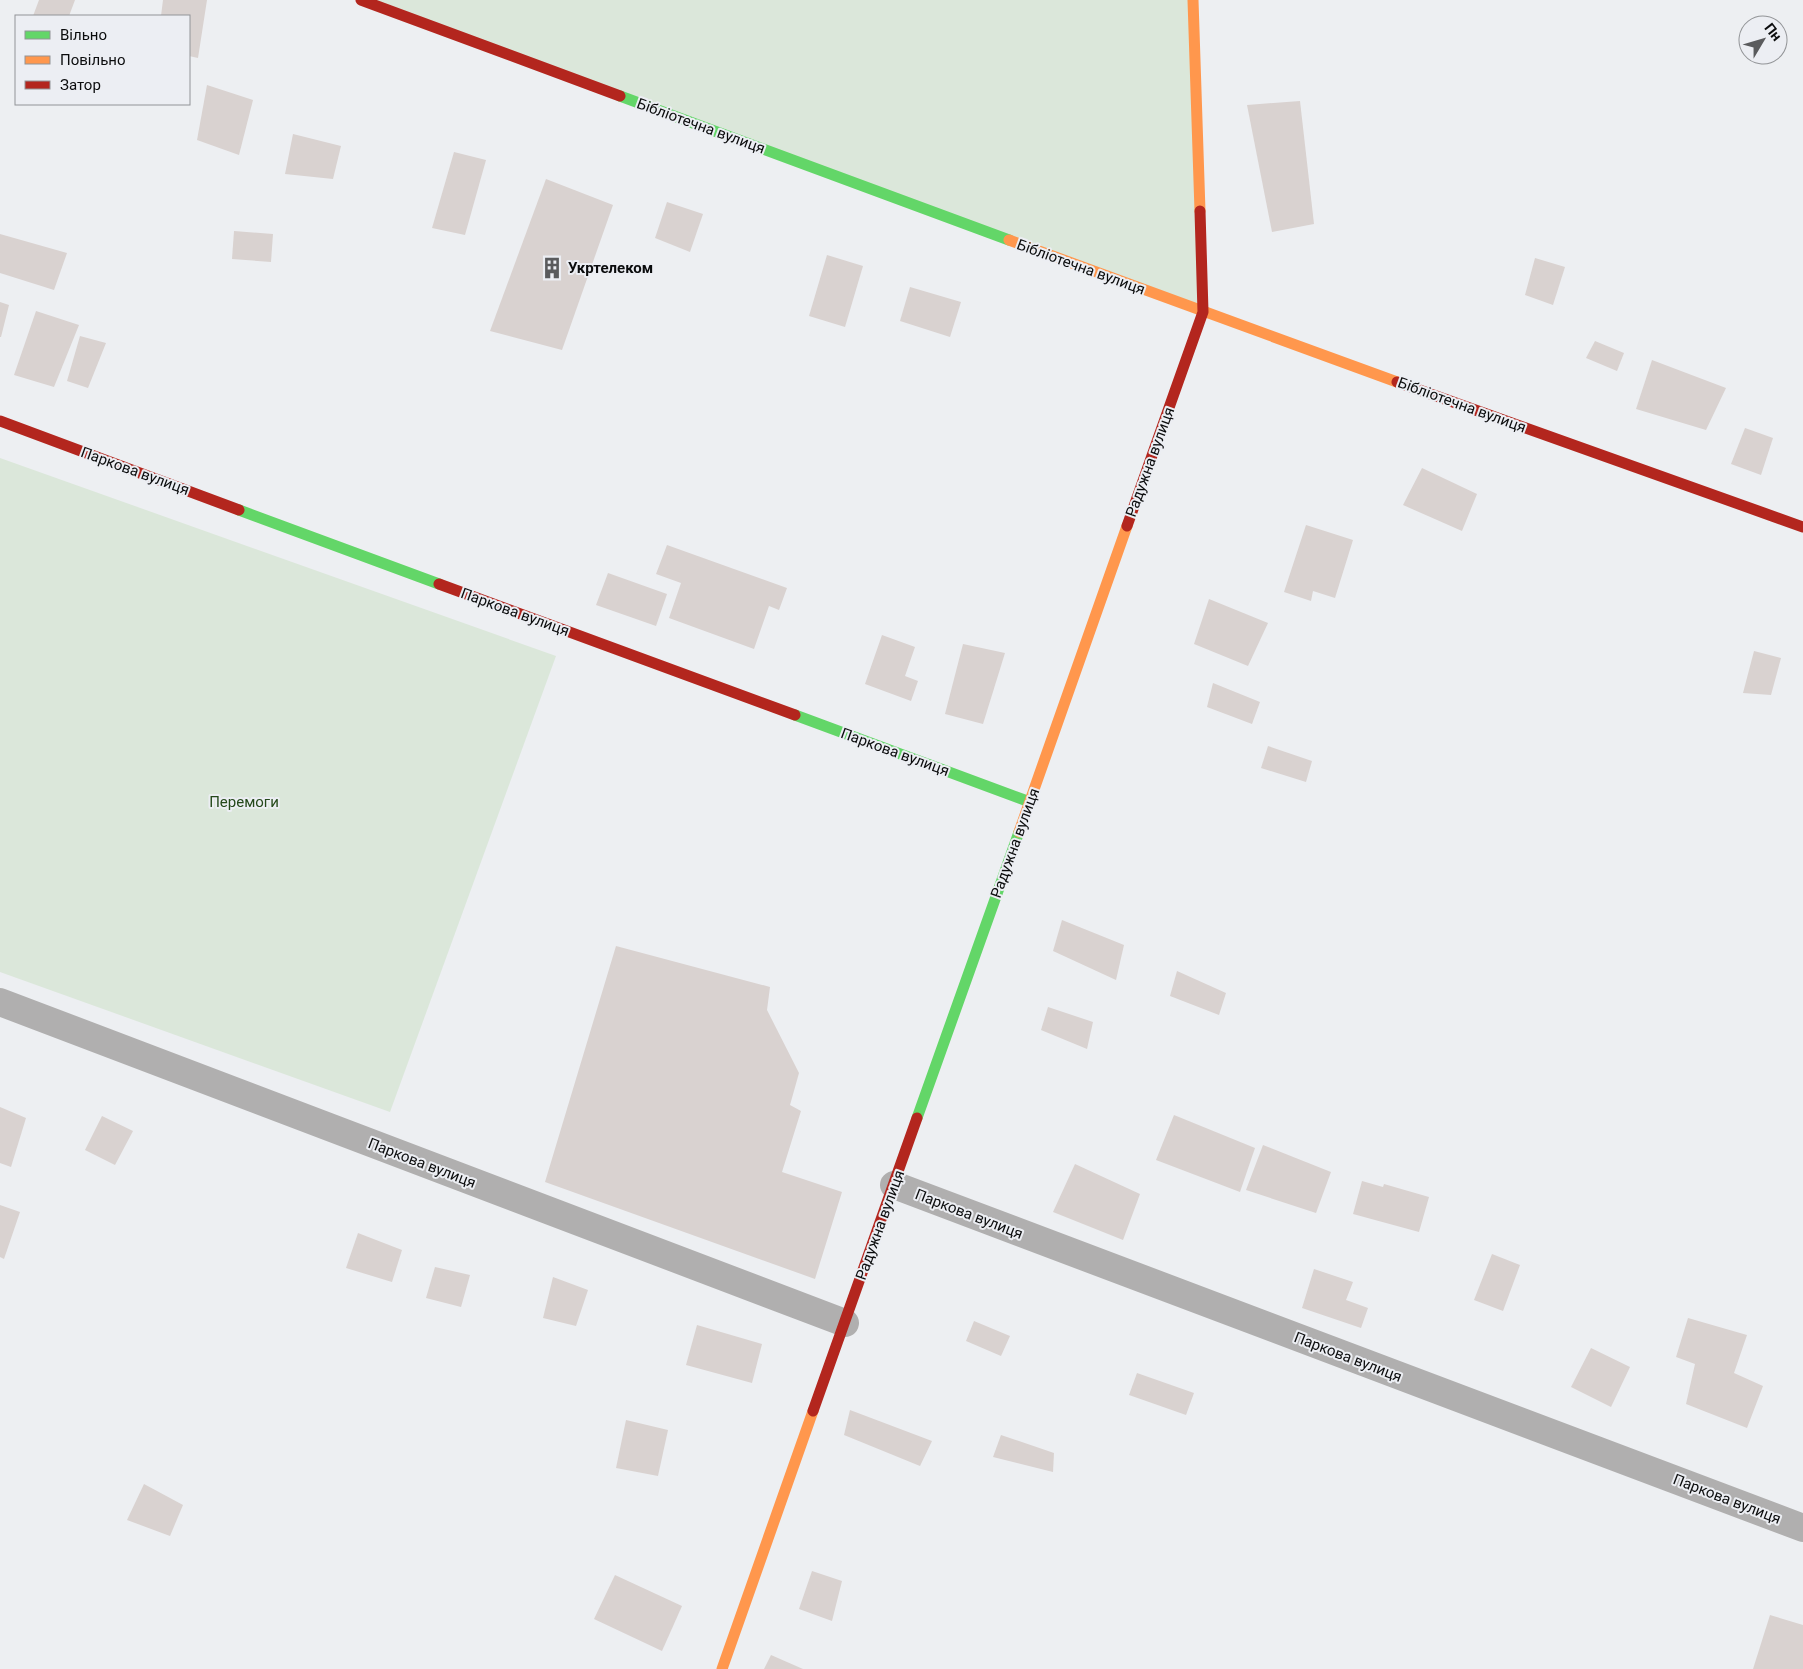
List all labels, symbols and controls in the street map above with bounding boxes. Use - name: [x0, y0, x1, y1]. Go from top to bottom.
- legend: [15, 15, 190, 105]
- north arrow: [1738, 15, 1788, 65]
- text: Пн: [1761, 20, 1785, 44]
- text: Вільно: [60, 26, 107, 44]
- text: Повільно: [60, 51, 126, 69]
- text: Затор: [60, 76, 101, 94]
- street label: Бібліотечна вулиця: [634, 94, 768, 158]
- street label: Бібліотечна вулиця: [1014, 235, 1148, 299]
- building icon: Укртелеком: [539, 255, 565, 281]
- place label: Укртелеком: [568, 259, 653, 277]
- street label: Бібліотечна вулиця: [1395, 373, 1529, 437]
- street label: Радужна вулиця: [1122, 405, 1178, 519]
- street label: Паркова вулиця: [78, 443, 192, 499]
- street label: Паркова вулиця: [458, 584, 572, 640]
- street label: Паркова вулиця: [838, 724, 952, 780]
- street label: Радужна вулиця: [987, 786, 1043, 900]
- park label: Перемоги: [209, 793, 279, 811]
- street label: Паркова вулиця: [366, 1134, 478, 1192]
- street label: Радужна вулиця: [852, 1168, 908, 1282]
- street label: Паркова вулиця: [913, 1185, 1025, 1243]
- street label: Паркова вулиця: [1292, 1328, 1404, 1386]
- street label: Паркова вулиця: [1671, 1470, 1783, 1528]

